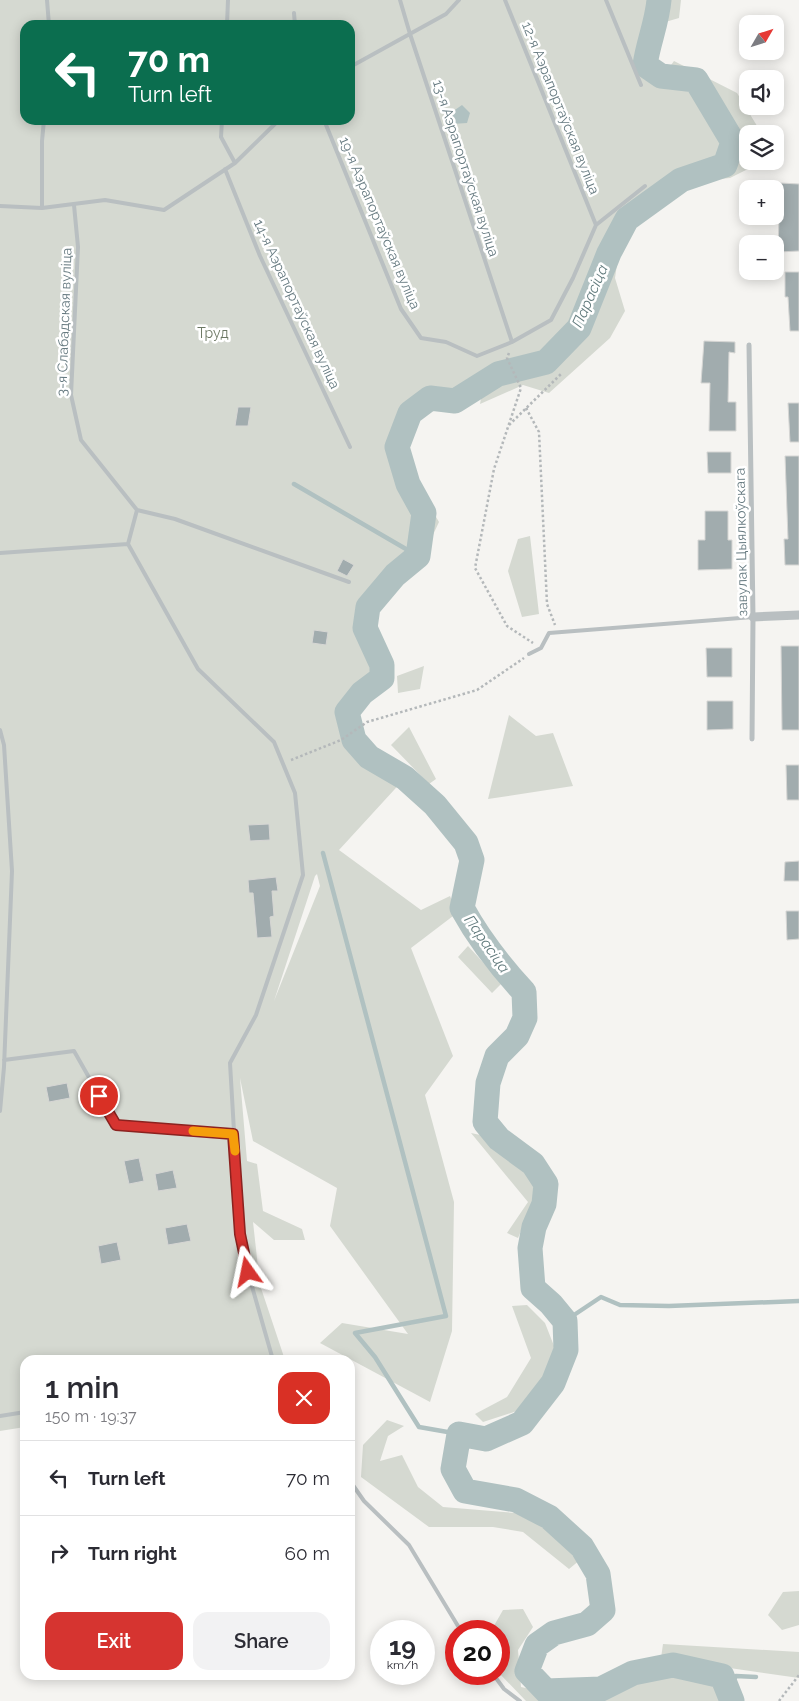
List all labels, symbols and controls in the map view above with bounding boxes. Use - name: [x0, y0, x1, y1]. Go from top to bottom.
- north arrow: [739, 15, 784, 60]
- map controls: [739, 15, 784, 280]
- street label: 12-я Аэрапортаўская вуліца: [519, 19, 603, 197]
- text: 70 m: [128, 39, 210, 80]
- icon: left: [45, 40, 110, 105]
- button: sound: [739, 70, 784, 115]
- street label: 13-я Аэрапортаўская вуліца: [430, 78, 502, 258]
- text: Turn left: [128, 81, 212, 107]
- button: layers: [739, 125, 784, 170]
- street label: 19-я Аэрапортаўская вуліца: [336, 135, 424, 311]
- button: +: [739, 180, 784, 225]
- street label: 14-я Аэрапортаўская вуліца: [251, 217, 343, 391]
- button: −: [739, 235, 784, 280]
- street label: 3-я Слабадская вуліца: [53, 247, 75, 397]
- water label: Парасіца: [568, 262, 612, 330]
- park label: Труд: [197, 325, 229, 341]
- street label: завулак Цыялкоўскага: [732, 468, 750, 616]
- water label: Парасіца: [461, 912, 513, 976]
- pin: [78, 1075, 120, 1117]
- icon: arrive: [85, 1082, 113, 1110]
- position arrow: [221, 1245, 273, 1297]
- text: 1 min: [45, 1370, 120, 1405]
- button: close: [278, 1372, 330, 1424]
- text: 150 m · 19:37: [45, 1407, 137, 1426]
- icon: left: [45, 1464, 73, 1492]
- text: Turn left: [88, 1467, 165, 1489]
- text: 70 m: [286, 1467, 330, 1489]
- icon: right: [45, 1539, 73, 1567]
- text: Turn right: [88, 1542, 177, 1564]
- text: 60 m: [285, 1542, 330, 1564]
- button: Exit: [45, 1612, 183, 1670]
- button: Share: [193, 1612, 330, 1670]
- speed limit sign: 20: [445, 1620, 510, 1685]
- text: 19: [389, 1631, 416, 1661]
- text: km/h: [387, 1658, 418, 1672]

